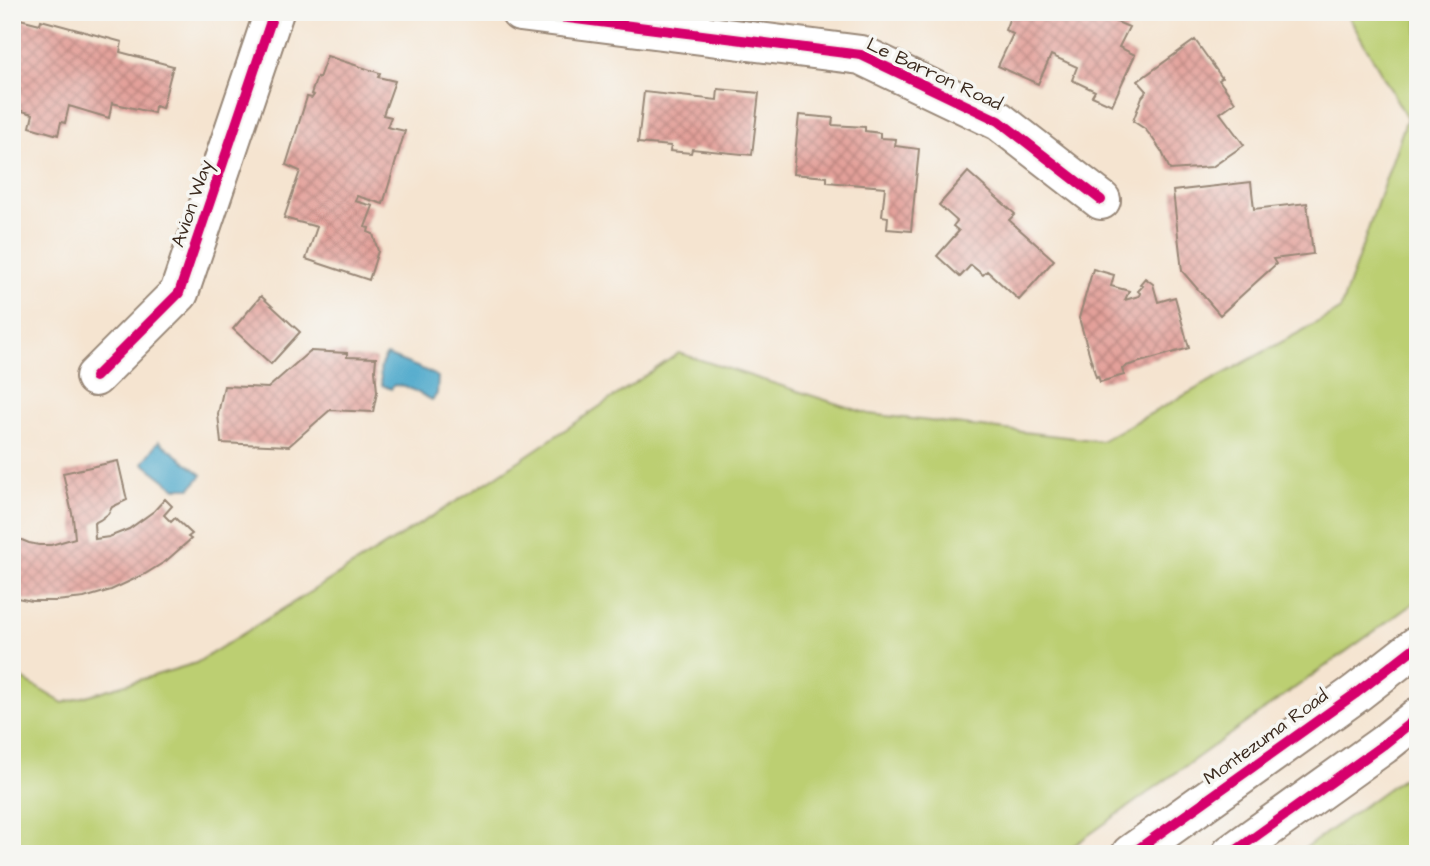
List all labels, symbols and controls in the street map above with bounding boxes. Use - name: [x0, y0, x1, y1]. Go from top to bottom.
- street label: Le Barron Road: [862, 31, 1007, 118]
- street label: Avion Way: [165, 156, 221, 251]
- street label: Montezuma Road: [1198, 682, 1334, 792]

